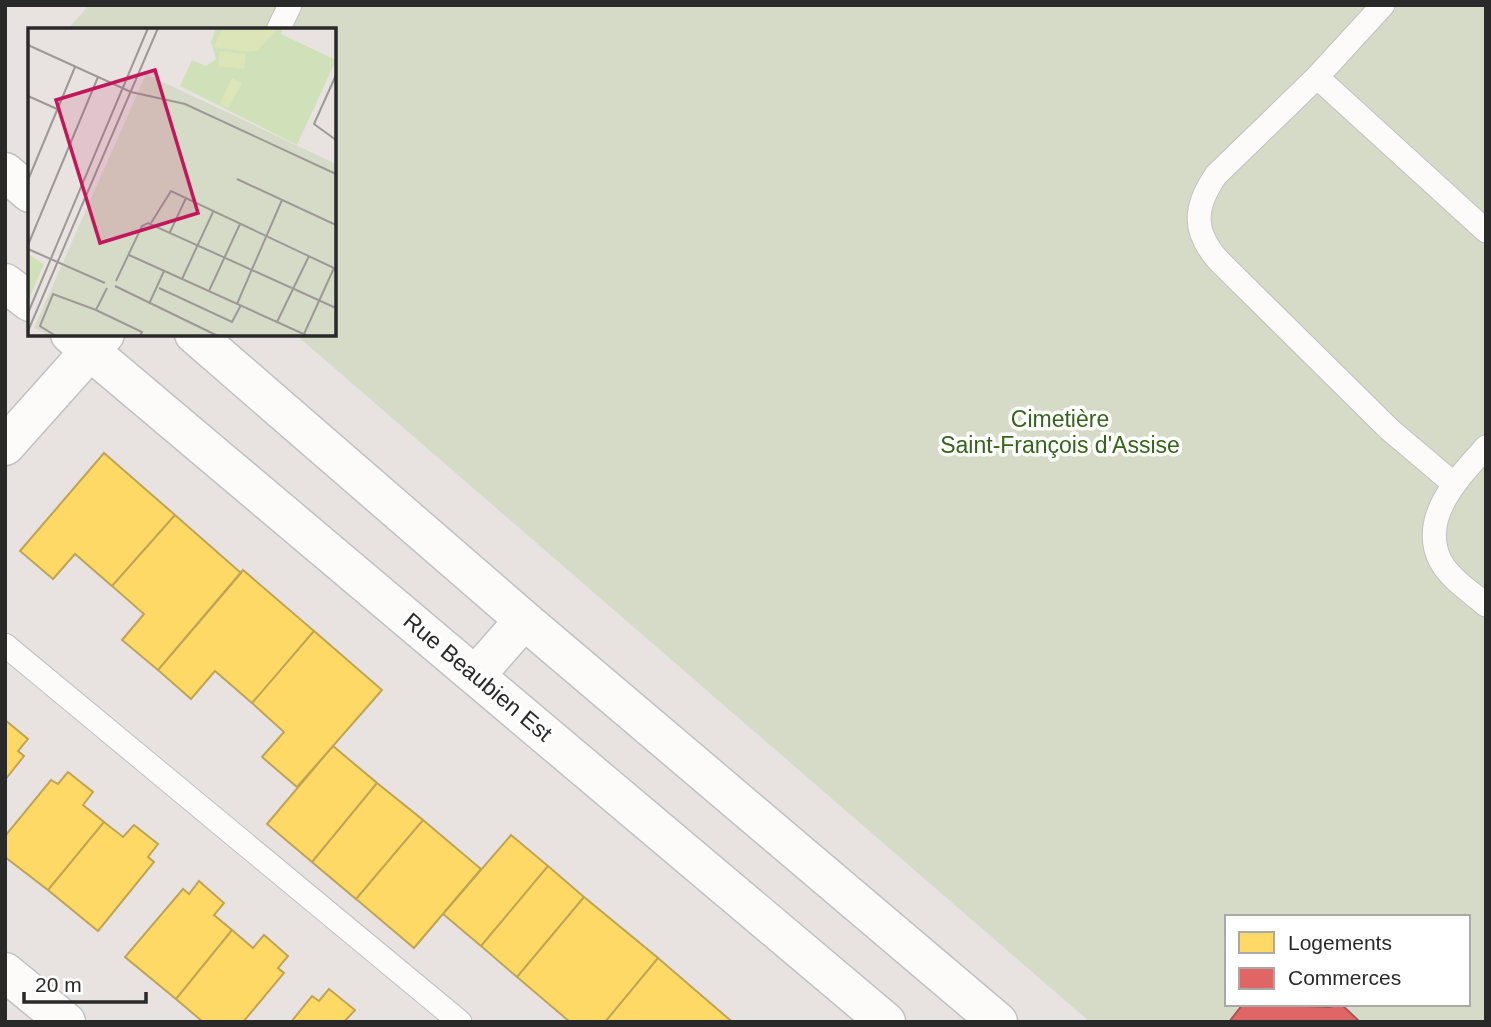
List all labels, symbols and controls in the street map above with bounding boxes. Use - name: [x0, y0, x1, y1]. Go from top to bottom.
- inset map: [28, 28, 336, 336]
- park label: Cimetière Saint-François d'Assise: [940, 406, 1180, 458]
- street label: Rue Beaubien Est: [399, 607, 558, 747]
- legend: [1225, 915, 1470, 1006]
- text: Logements: [1288, 931, 1392, 954]
- scale bar: [24, 960, 147, 1004]
- text: Commerces: [1288, 966, 1401, 989]
- text: 20 m: [35, 973, 82, 996]

